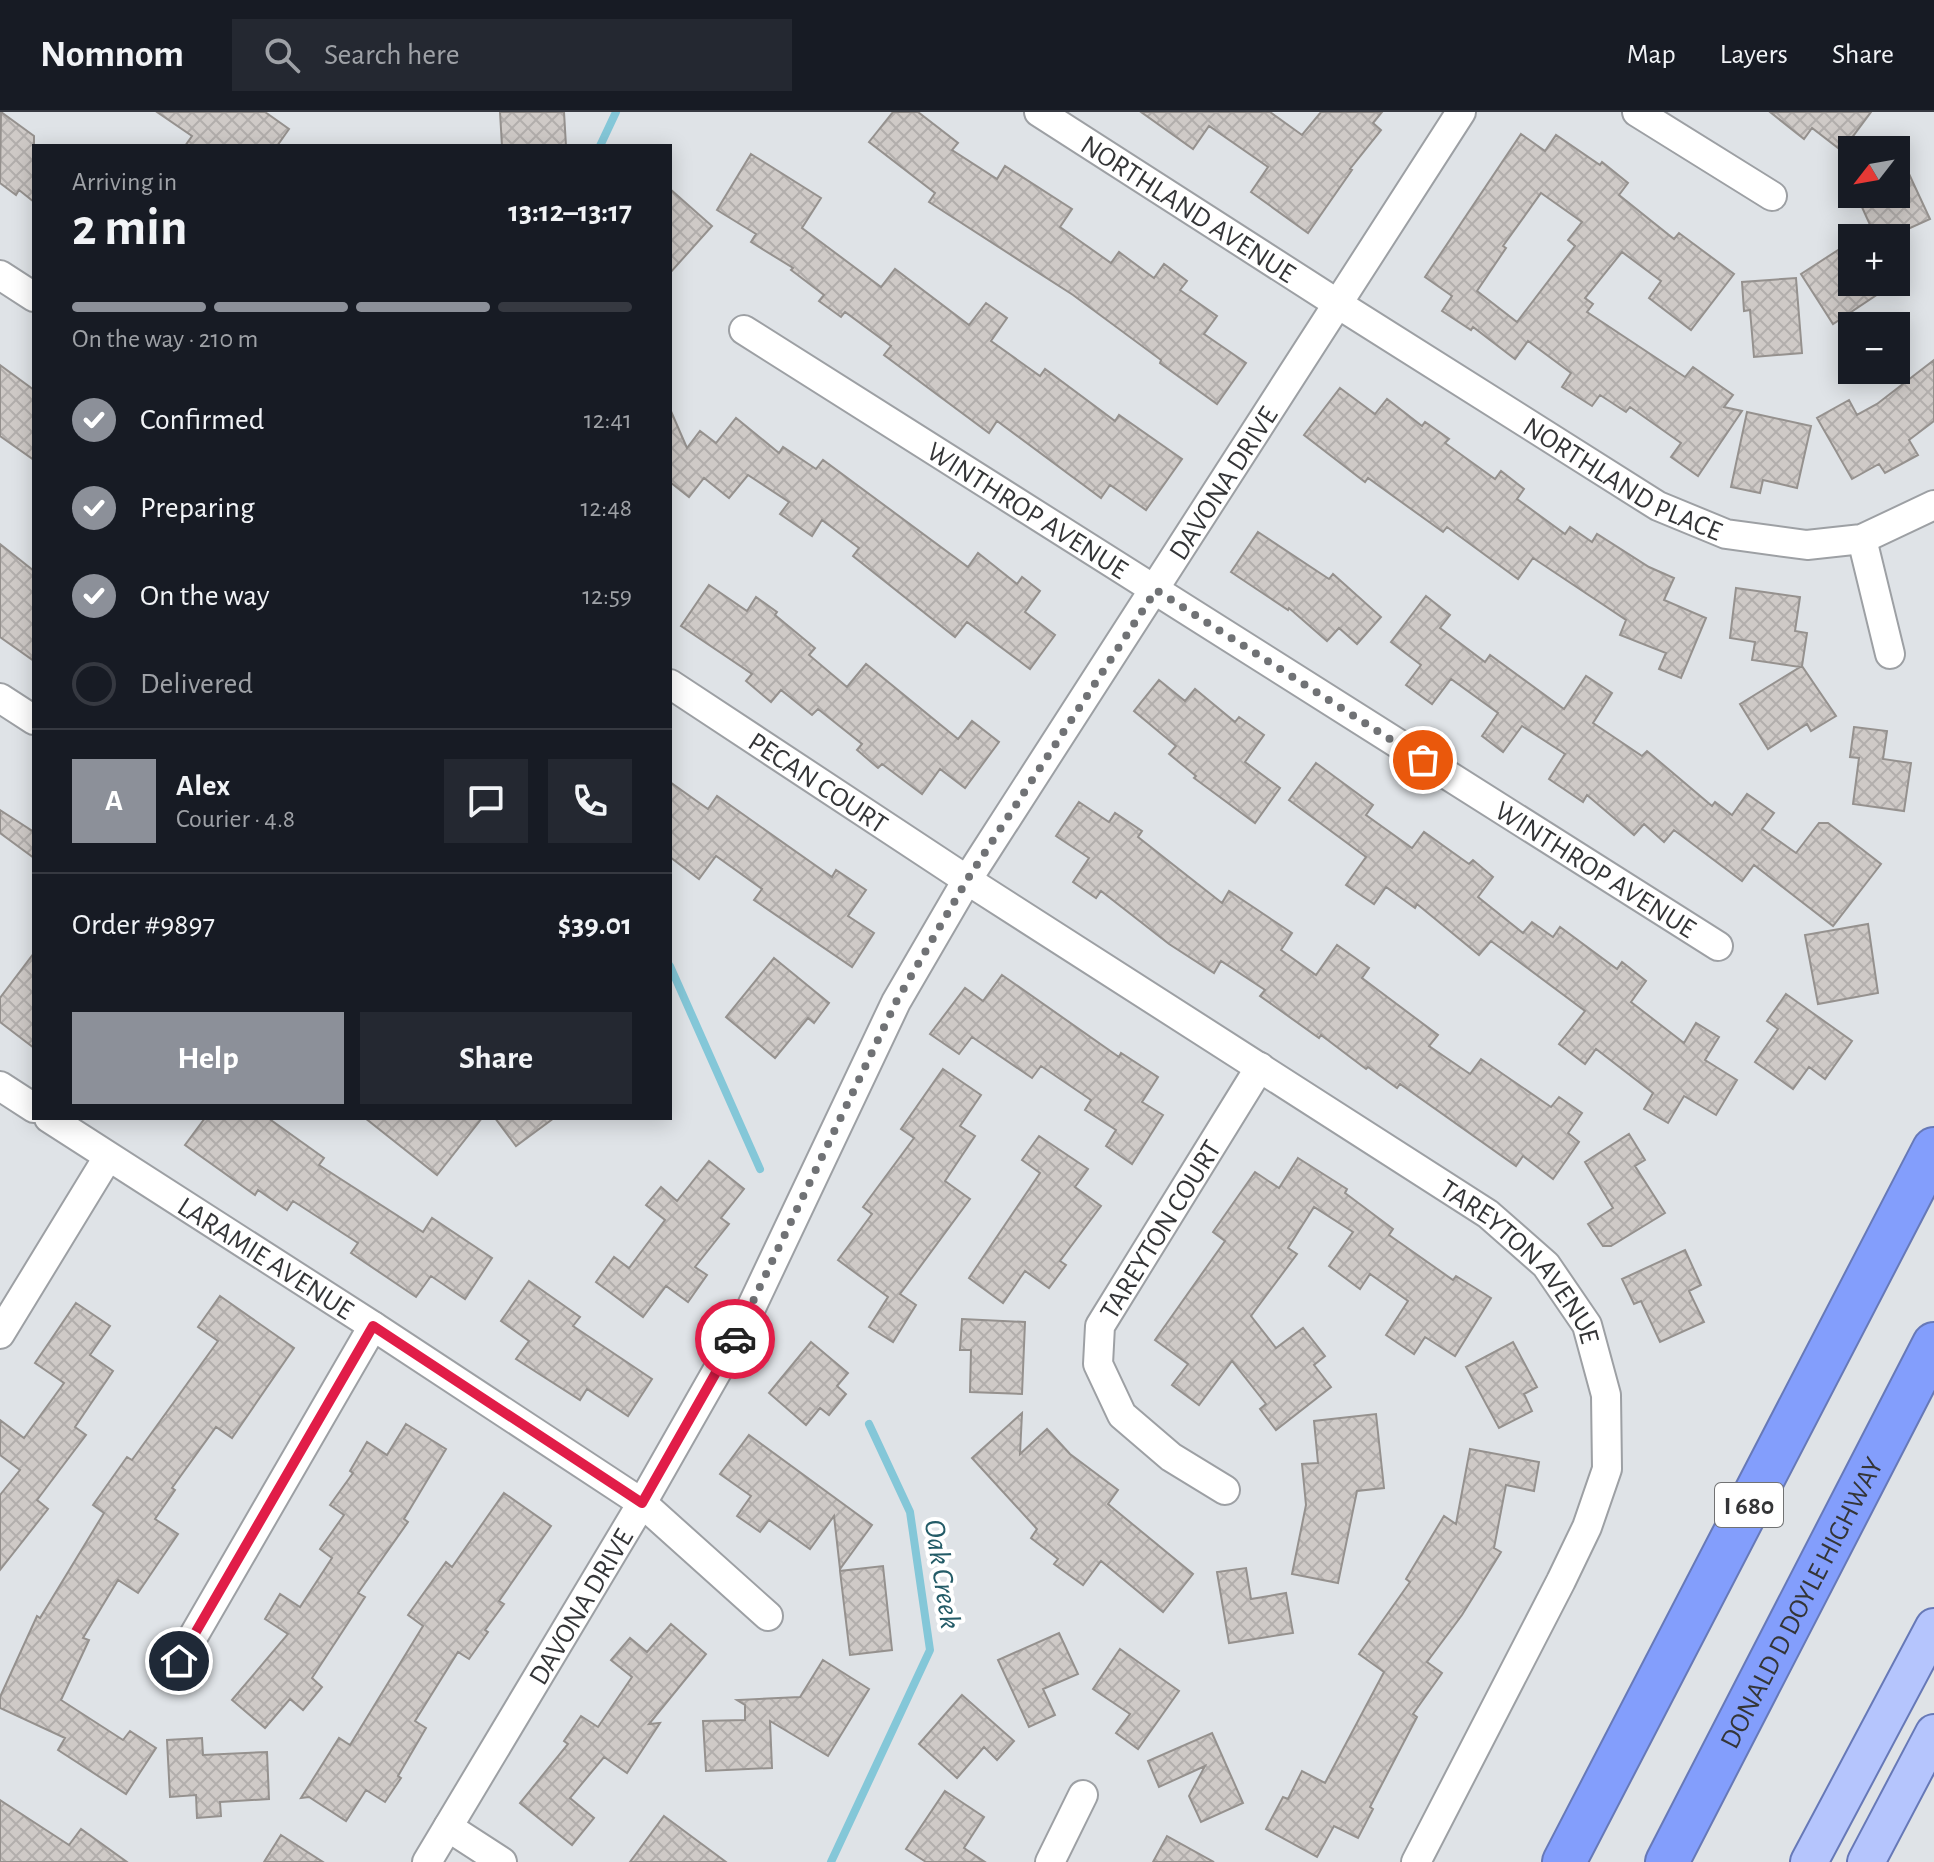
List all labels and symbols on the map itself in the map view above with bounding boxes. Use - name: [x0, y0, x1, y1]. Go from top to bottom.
- street label: NORTHLAND AVENUE: [1076, 131, 1300, 289]
- north arrow: [1838, 136, 1910, 208]
- street label: DAVONA DRIVE: [1165, 402, 1284, 566]
- street label: NORTHLAND PLACE: [1518, 413, 1725, 547]
- street label: WINTHROP AVENUE: [922, 438, 1132, 585]
- pin: [1389, 726, 1457, 794]
- street label: PECAN COURT: [743, 728, 892, 840]
- street label: WINTHROP AVENUE: [1490, 797, 1700, 944]
- street label: TAREYTON COURT: [1096, 1136, 1227, 1325]
- street label: TAREYTON AVENUE: [1434, 1175, 1603, 1347]
- street label: LARAMIE AVENUE: [172, 1193, 358, 1326]
- courier: [695, 1299, 775, 1379]
- street label: DONALD D DOYLE HIGHWAY: [1716, 1453, 1889, 1754]
- road number: I 680: [1715, 1483, 1783, 1527]
- water label: Oak Creek: [919, 1517, 965, 1631]
- street label: DAVONA DRIVE: [525, 1525, 639, 1690]
- pin: [145, 1627, 213, 1695]

